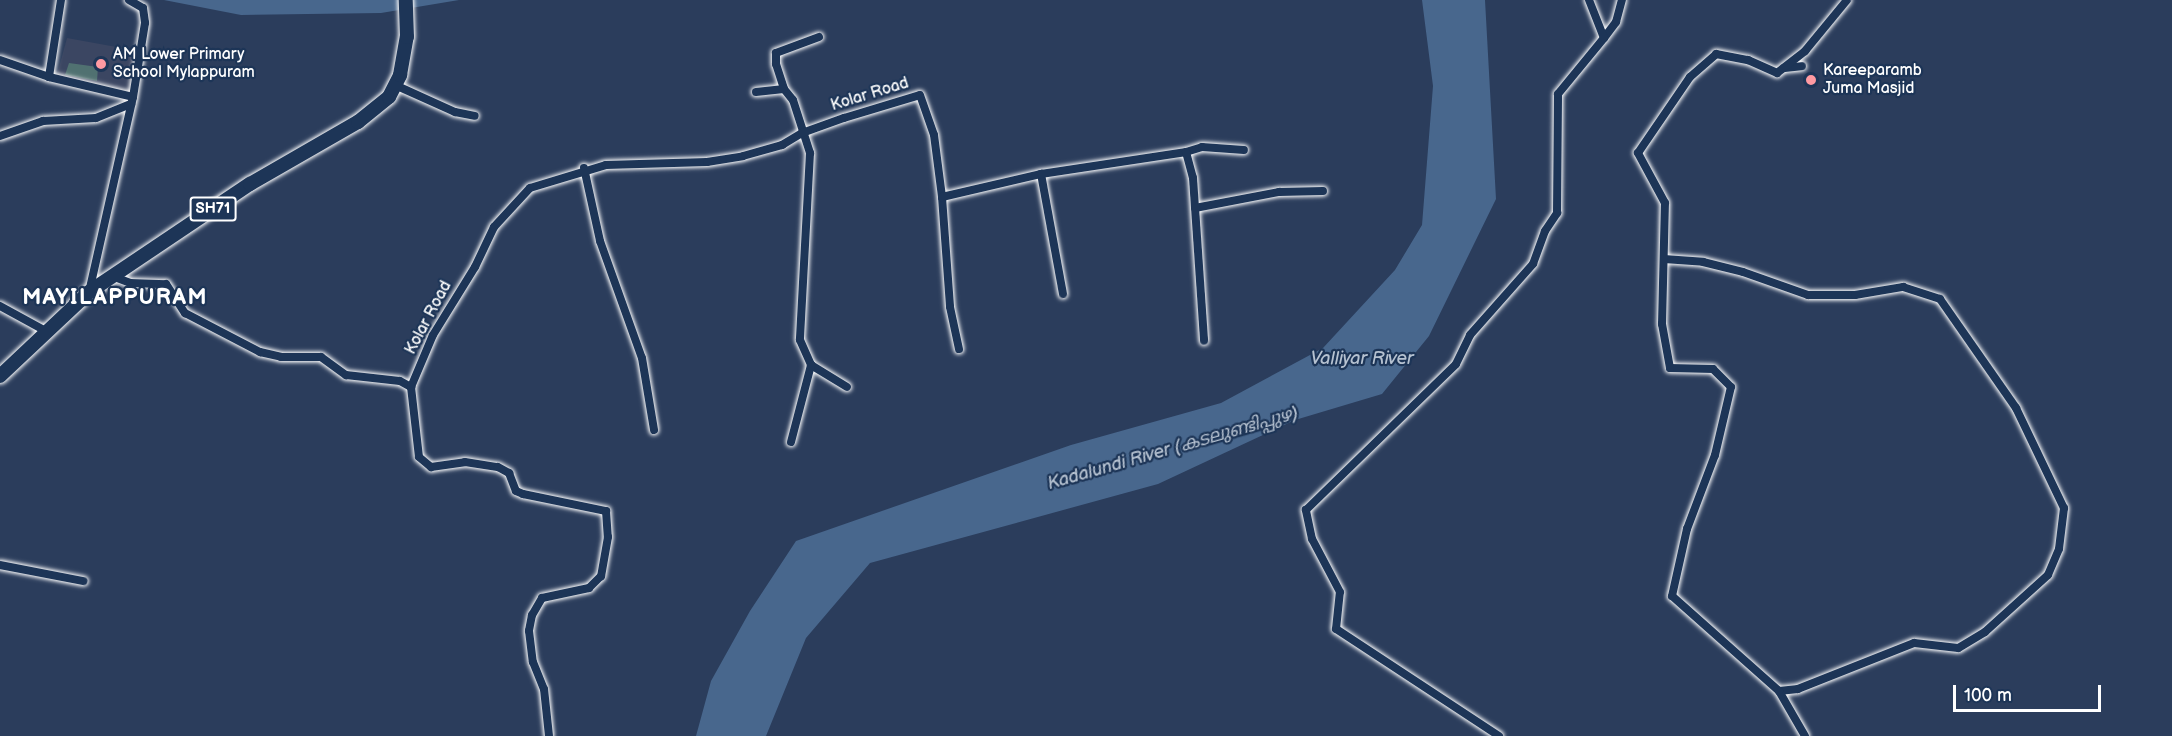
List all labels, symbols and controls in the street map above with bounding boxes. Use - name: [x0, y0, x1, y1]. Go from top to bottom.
- place label: AM Lower Primary School Mylappuram: [113, 45, 255, 83]
- marker: AM Lower Primary School Mylappuram: [94, 57, 108, 71]
- place label: Kareeparamb Juma Masjid: [1823, 61, 1922, 99]
- marker: Kareeparamb Juma Masjid: [1804, 73, 1818, 87]
- street label: Kolar Road: [829, 74, 911, 116]
- road number: SH71: [189, 197, 237, 221]
- street label: Kolar Road: [402, 278, 456, 358]
- district label: MAYILAPPURAM: [22, 285, 208, 311]
- water label: Valliyar River: [1310, 348, 1414, 370]
- water label: Kadalundi River (കടലുണ്ടിപ്പുഴ): [1045, 403, 1301, 495]
- scale bar: [1956, 673, 2104, 711]
- text: 100 m: [1964, 685, 2012, 706]

